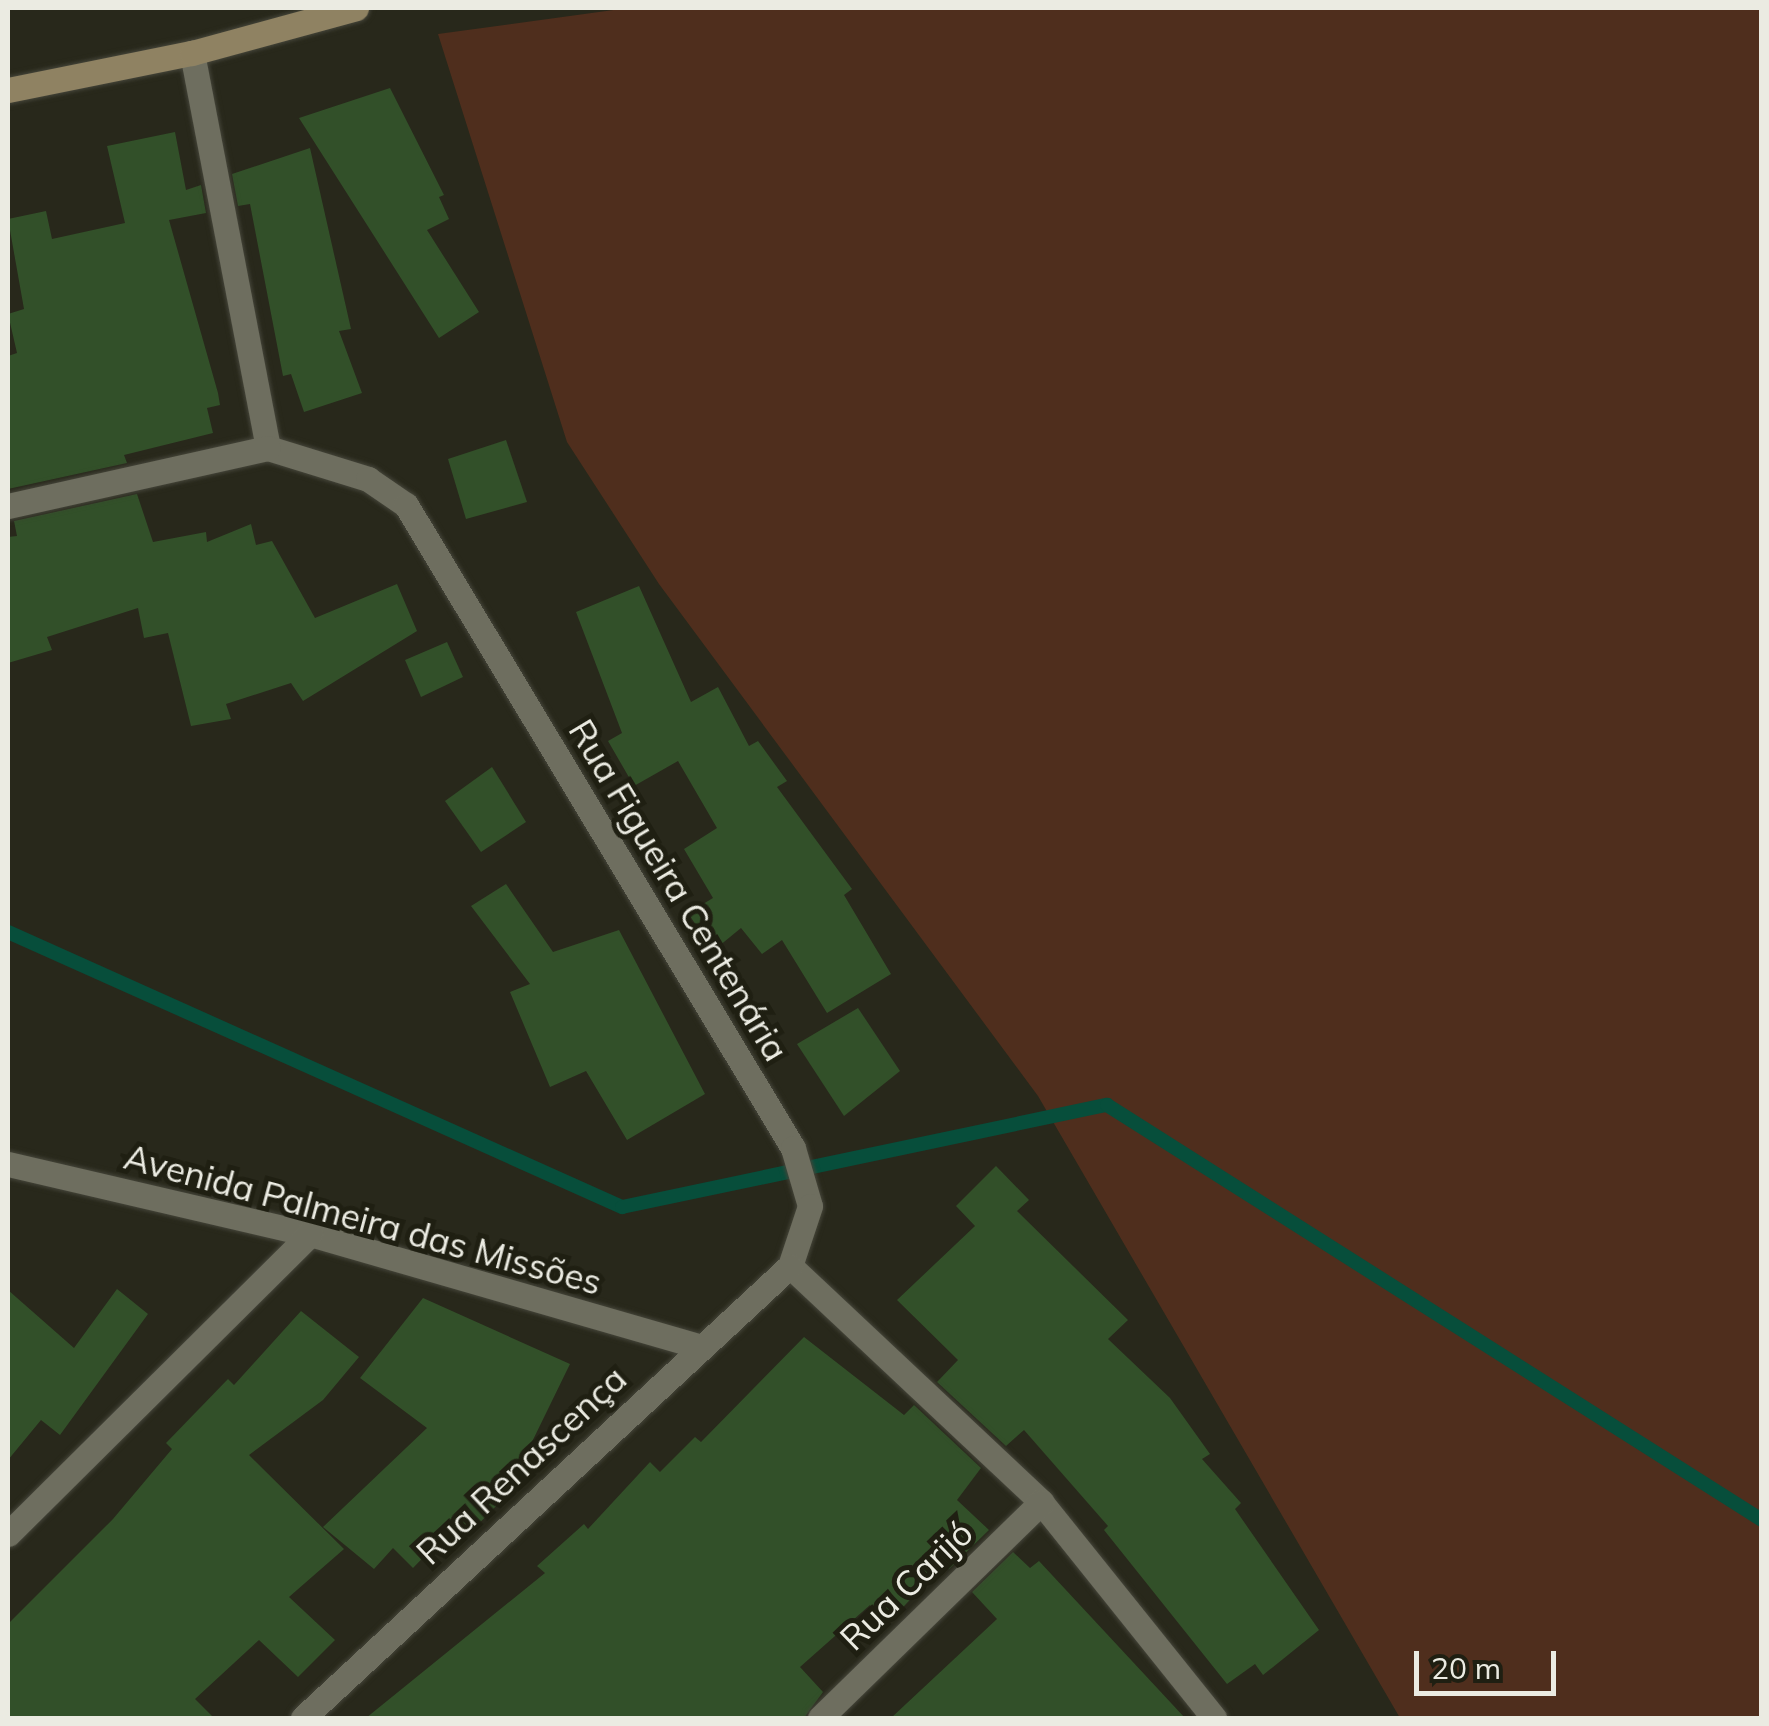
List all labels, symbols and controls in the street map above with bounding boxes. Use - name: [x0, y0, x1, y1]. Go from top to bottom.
- street label: Rua Figueira Centenária: [560, 712, 798, 1068]
- street label: Avenida Palmeira das Missões: [120, 1135, 606, 1303]
- street label: Rua Renascença: [408, 1357, 634, 1573]
- street label: Rua Carijó: [831, 1511, 981, 1659]
- scale bar: [1419, 1631, 1562, 1693]
- text: 20 m: [1431, 1649, 1501, 1687]

